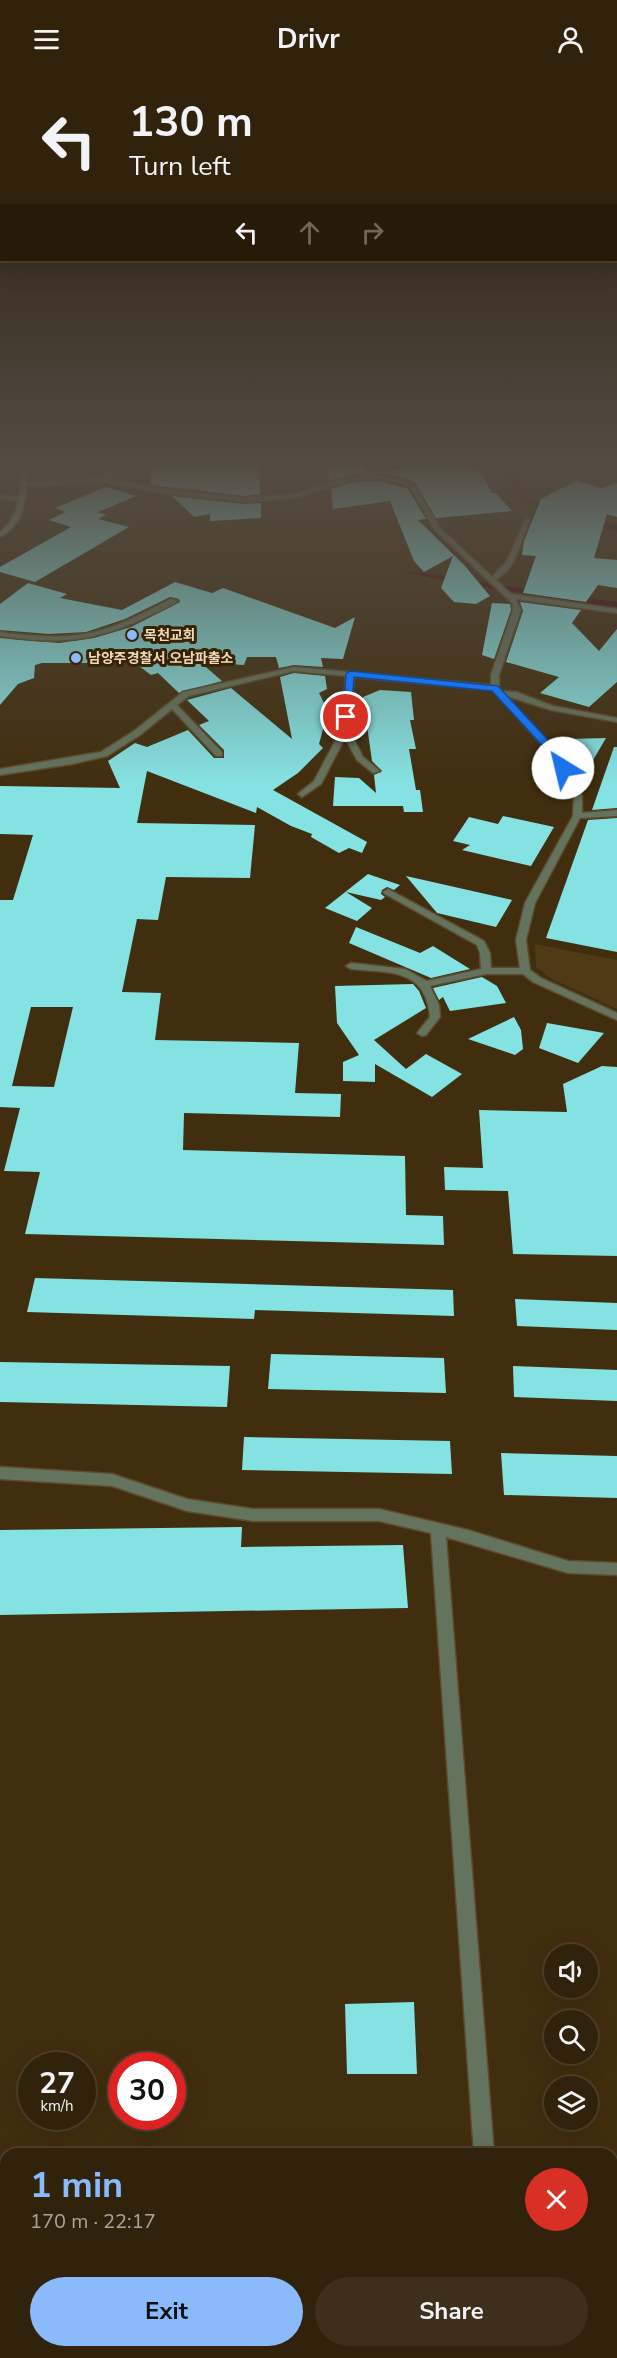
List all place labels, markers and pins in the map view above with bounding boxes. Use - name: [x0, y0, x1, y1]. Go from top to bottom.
- place label: 목천교회: [144, 626, 196, 645]
- marker: 목천교회: [125, 628, 139, 642]
- place label: 남양주경찰서 오남파출소: [88, 649, 234, 668]
- marker: 남양주경찰서 오남파출소: [69, 651, 83, 665]
- pin: [320, 691, 371, 742]

